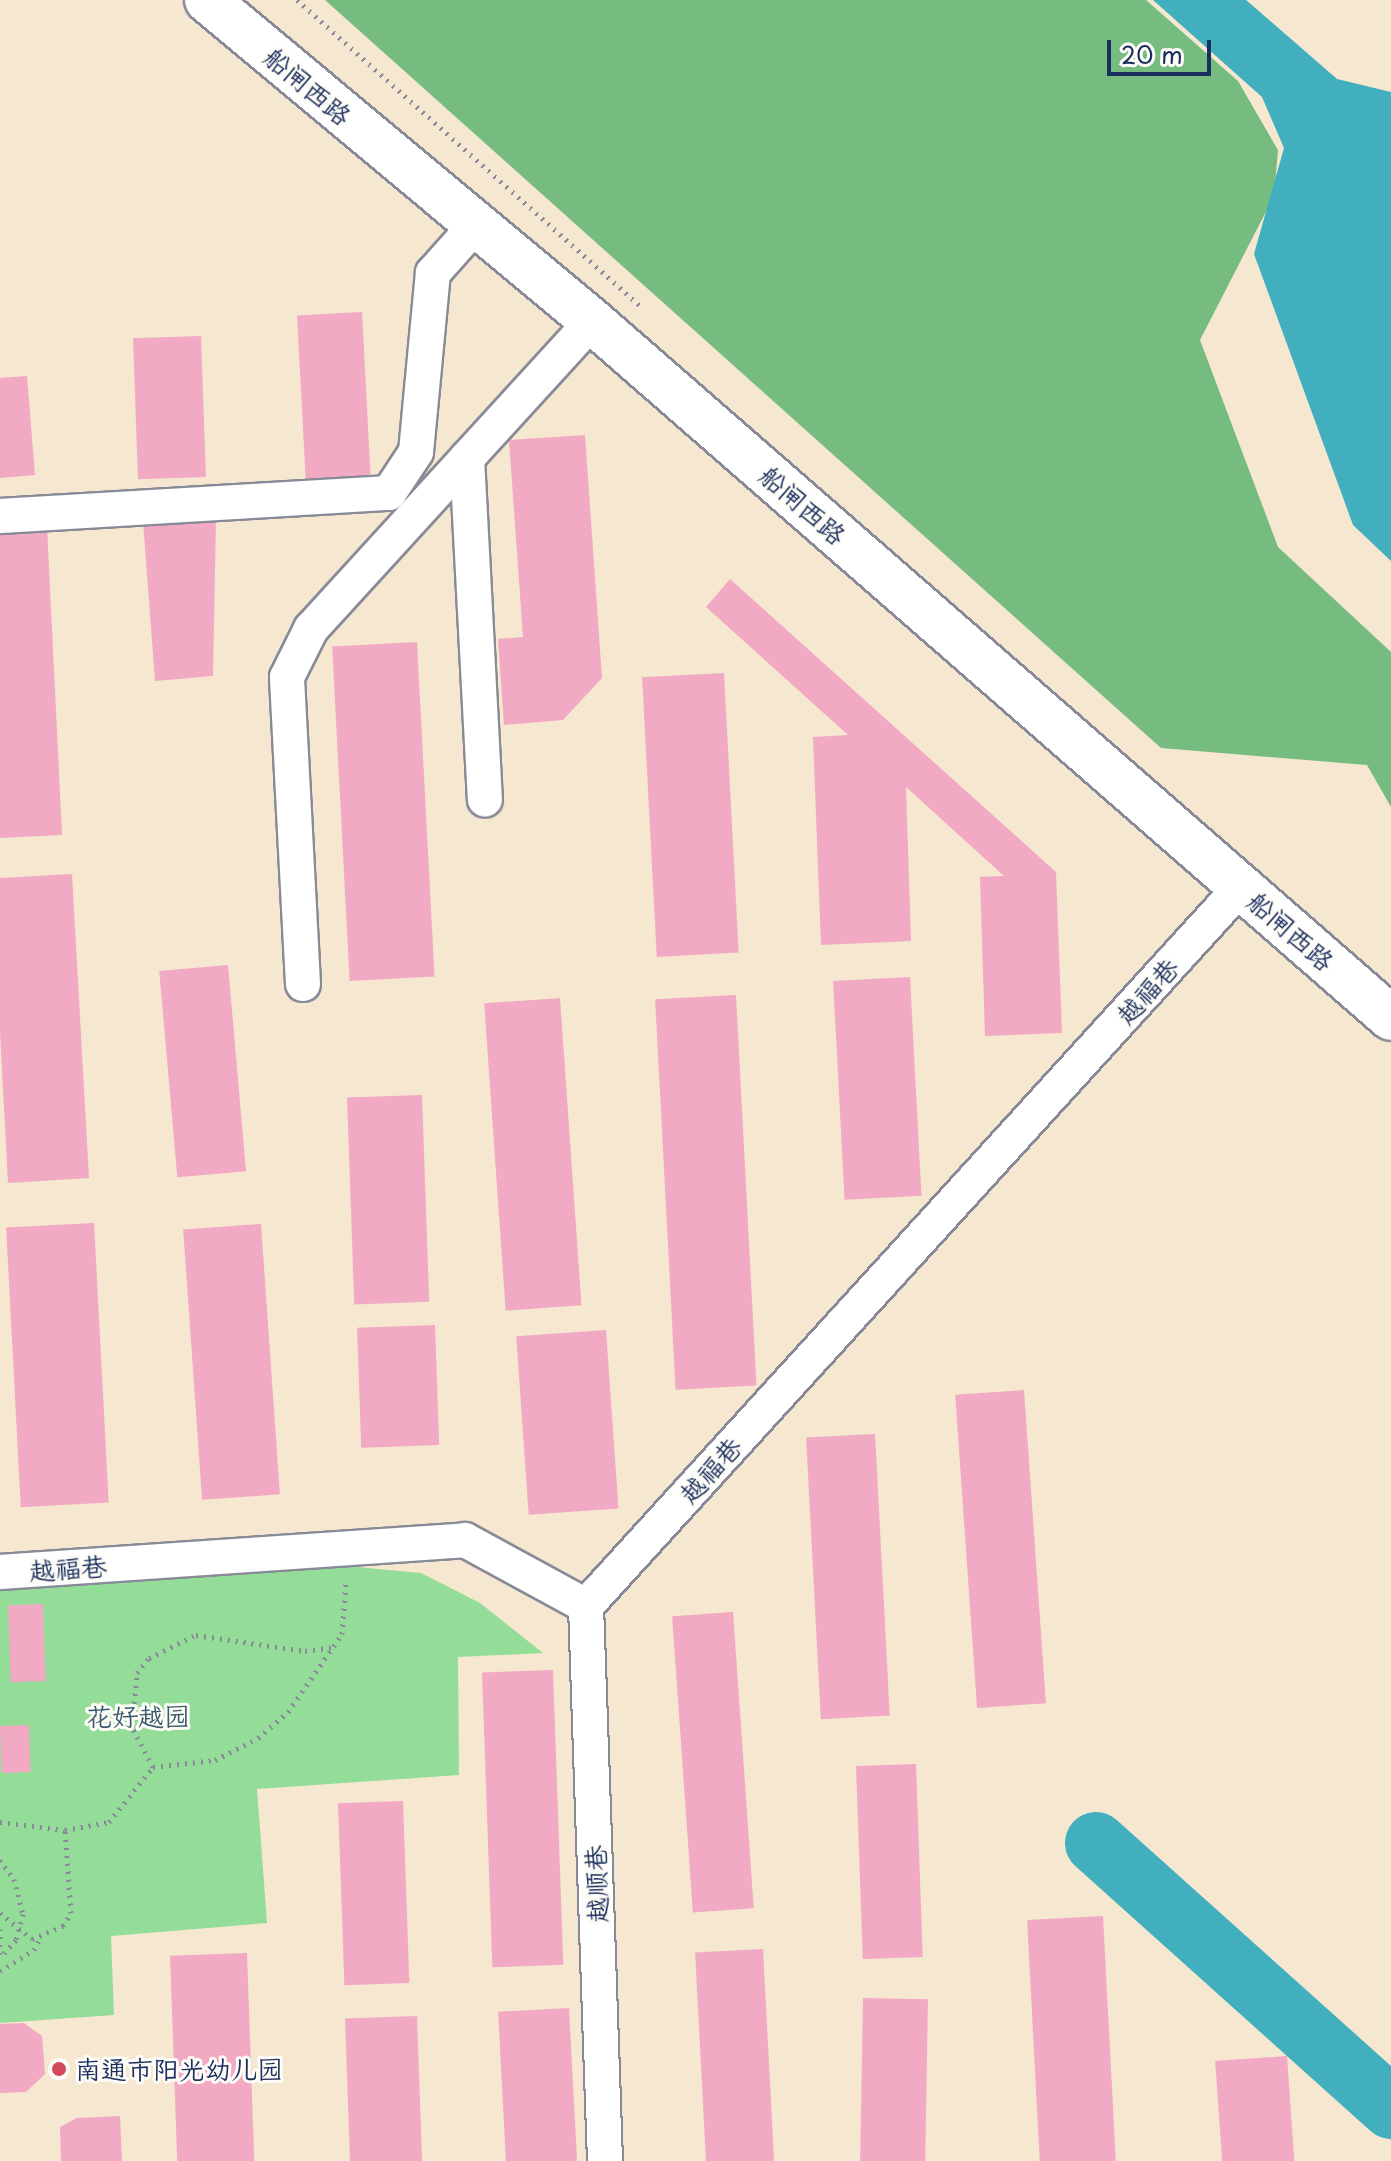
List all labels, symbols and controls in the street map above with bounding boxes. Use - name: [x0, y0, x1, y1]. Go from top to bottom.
- scale bar: [1111, 24, 1215, 74]
- text: 20 m: [1121, 36, 1183, 72]
- street label: 船闸西路: [258, 41, 358, 131]
- street label: 船闸西路: [754, 459, 852, 551]
- street label: 船闸西路: [1242, 885, 1340, 977]
- street label: 越福巷: [1109, 952, 1185, 1030]
- street label: 越福巷: [672, 1431, 748, 1509]
- street label: 越福巷: [28, 1550, 108, 1586]
- park label: 花好越园: [86, 1700, 190, 1732]
- street label: 越顺巷: [579, 1844, 613, 1924]
- place label: 南通市阳光幼儿园: [75, 2053, 283, 2085]
- marker: 南通市阳光幼儿园: [50, 2060, 68, 2078]

